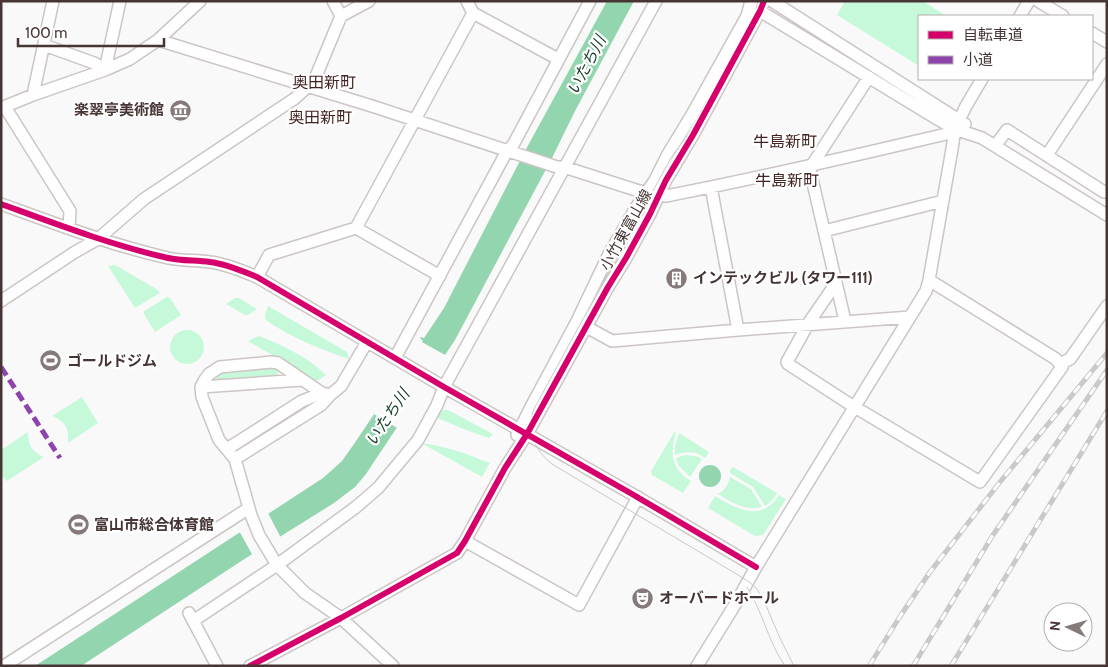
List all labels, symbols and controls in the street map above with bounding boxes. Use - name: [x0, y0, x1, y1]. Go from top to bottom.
- scale bar: [18, 15, 164, 47]
- legend: [918, 15, 1093, 80]
- text: 100 m: [25, 24, 67, 42]
- text: 自転車道: [963, 26, 1023, 44]
- water label: いたち川: [563, 31, 611, 98]
- text: 小道: [963, 51, 993, 69]
- district label: 奥田新町: [292, 73, 356, 92]
- museum icon: 楽翠亭美術館: [168, 98, 192, 122]
- place label: 楽翠亭美術館: [74, 101, 164, 119]
- district label: 奥田新町: [288, 108, 352, 127]
- district label: 牛島新町: [753, 132, 817, 151]
- district label: 牛島新町: [755, 171, 819, 190]
- street label: 小竹東富山線: [596, 186, 656, 274]
- building icon: インテックビル (タワー111): [665, 266, 689, 290]
- place label: インテックビル (タワー111): [693, 269, 873, 287]
- sports icon: ゴールドジム: [39, 349, 63, 373]
- place label: ゴールドジム: [67, 352, 157, 370]
- water label: いたち川: [362, 384, 414, 449]
- sports icon: 富山市総合体育館: [66, 513, 90, 537]
- place label: 富山市総合体育館: [94, 516, 214, 534]
- theatre icon: オーバードホール: [631, 586, 655, 610]
- place label: オーバードホール: [659, 589, 779, 607]
- north arrow: [1043, 602, 1093, 652]
- text: N: [1046, 620, 1064, 632]

